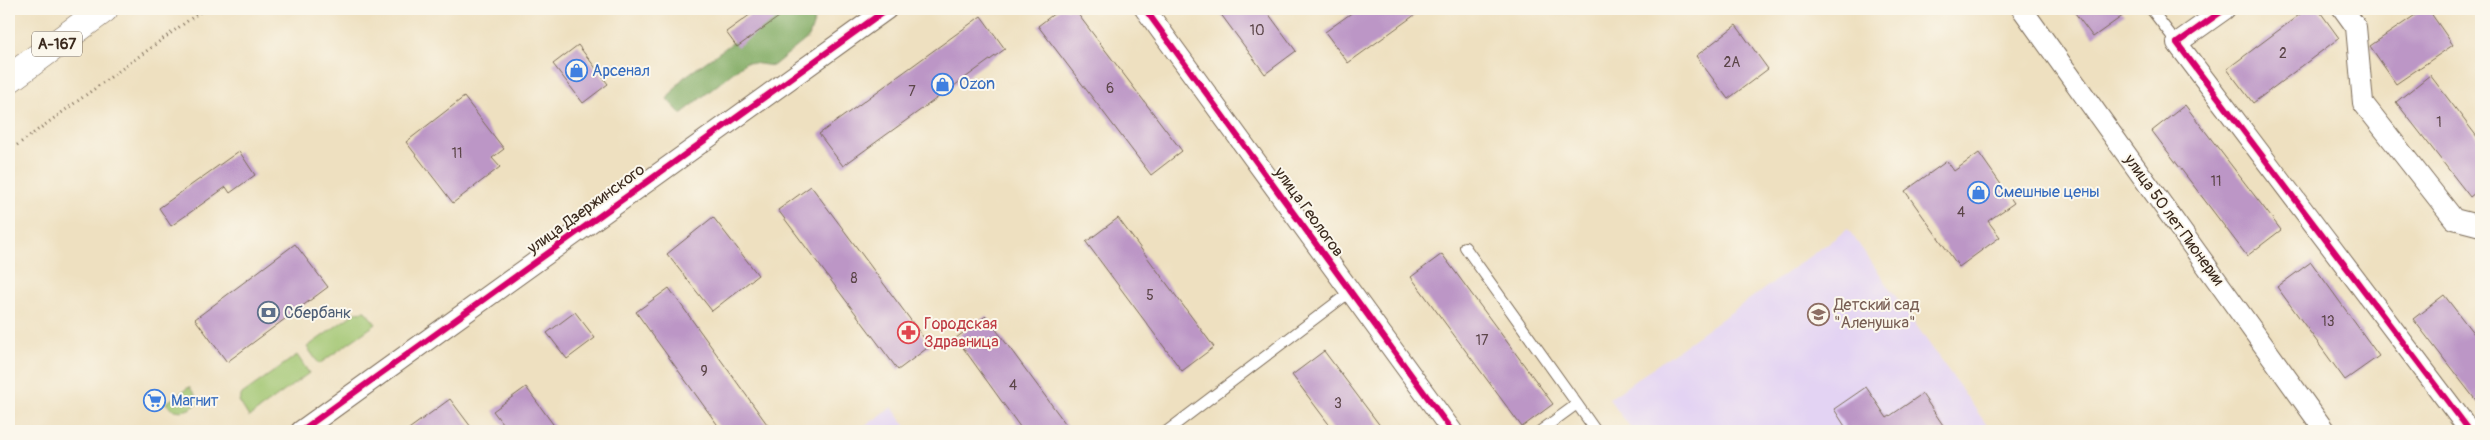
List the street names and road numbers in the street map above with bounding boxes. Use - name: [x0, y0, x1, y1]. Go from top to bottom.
- road number: А-167: [32, 32, 82, 56]
- street label: улица 50 лет Пионерии: [2119, 150, 2228, 289]
- street label: улица Дзержинского: [523, 159, 649, 259]
- street label: улица Геологов: [1269, 162, 1348, 261]

